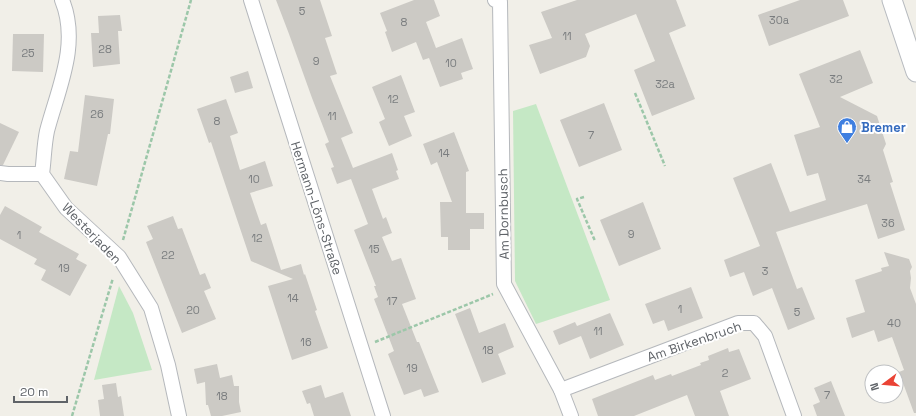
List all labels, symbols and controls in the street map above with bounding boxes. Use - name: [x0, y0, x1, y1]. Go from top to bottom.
- house number: 5: [299, 4, 306, 18]
- house number: 30a: [769, 13, 790, 27]
- house number: 8: [401, 15, 408, 29]
- house number: 11: [562, 29, 572, 43]
- house number: 28: [98, 42, 112, 56]
- house number: 25: [21, 46, 35, 60]
- house number: 9: [313, 54, 320, 68]
- house number: 10: [445, 56, 457, 70]
- house number: 32: [829, 72, 843, 86]
- house number: 32a: [655, 77, 675, 91]
- house number: 12: [387, 92, 399, 106]
- house number: 26: [90, 107, 104, 121]
- house number: 11: [327, 109, 337, 123]
- house number: 8: [214, 114, 221, 128]
- shop icon: Bremer: [836, 116, 858, 144]
- place label: Bremer: [861, 119, 906, 136]
- house number: 7: [588, 128, 594, 142]
- street label: Hermann-Löns-Straße: [287, 139, 346, 277]
- house number: 14: [438, 146, 450, 160]
- street label: Am Dornbusch: [494, 168, 513, 260]
- house number: 10: [248, 172, 260, 186]
- house number: 34: [857, 172, 871, 186]
- street label: Westerjaden: [58, 199, 125, 267]
- house number: 36: [881, 216, 895, 230]
- house number: 9: [628, 227, 635, 241]
- house number: 1: [17, 228, 21, 242]
- house number: 12: [251, 231, 263, 245]
- house number: 15: [368, 242, 380, 256]
- house number: 22: [161, 248, 175, 262]
- house number: 19: [58, 261, 70, 275]
- house number: 3: [762, 264, 769, 278]
- house number: 14: [287, 291, 299, 305]
- house number: 17: [387, 294, 397, 308]
- house number: 1: [678, 302, 682, 316]
- house number: 20: [186, 303, 200, 317]
- house number: 5: [794, 305, 801, 319]
- house number: 40: [887, 316, 901, 330]
- street label: Am Birkenbruch: [645, 317, 744, 366]
- house number: 11: [593, 324, 603, 338]
- house number: 16: [300, 335, 312, 349]
- house number: 18: [482, 343, 494, 357]
- house number: 19: [406, 361, 418, 375]
- north arrow: [864, 364, 904, 404]
- house number: 2: [722, 366, 729, 380]
- scale bar: [14, 378, 67, 404]
- text: N: [867, 381, 882, 392]
- text: 20 m: [20, 384, 48, 400]
- house number: 7: [824, 388, 830, 402]
- house number: 18: [216, 389, 228, 403]

